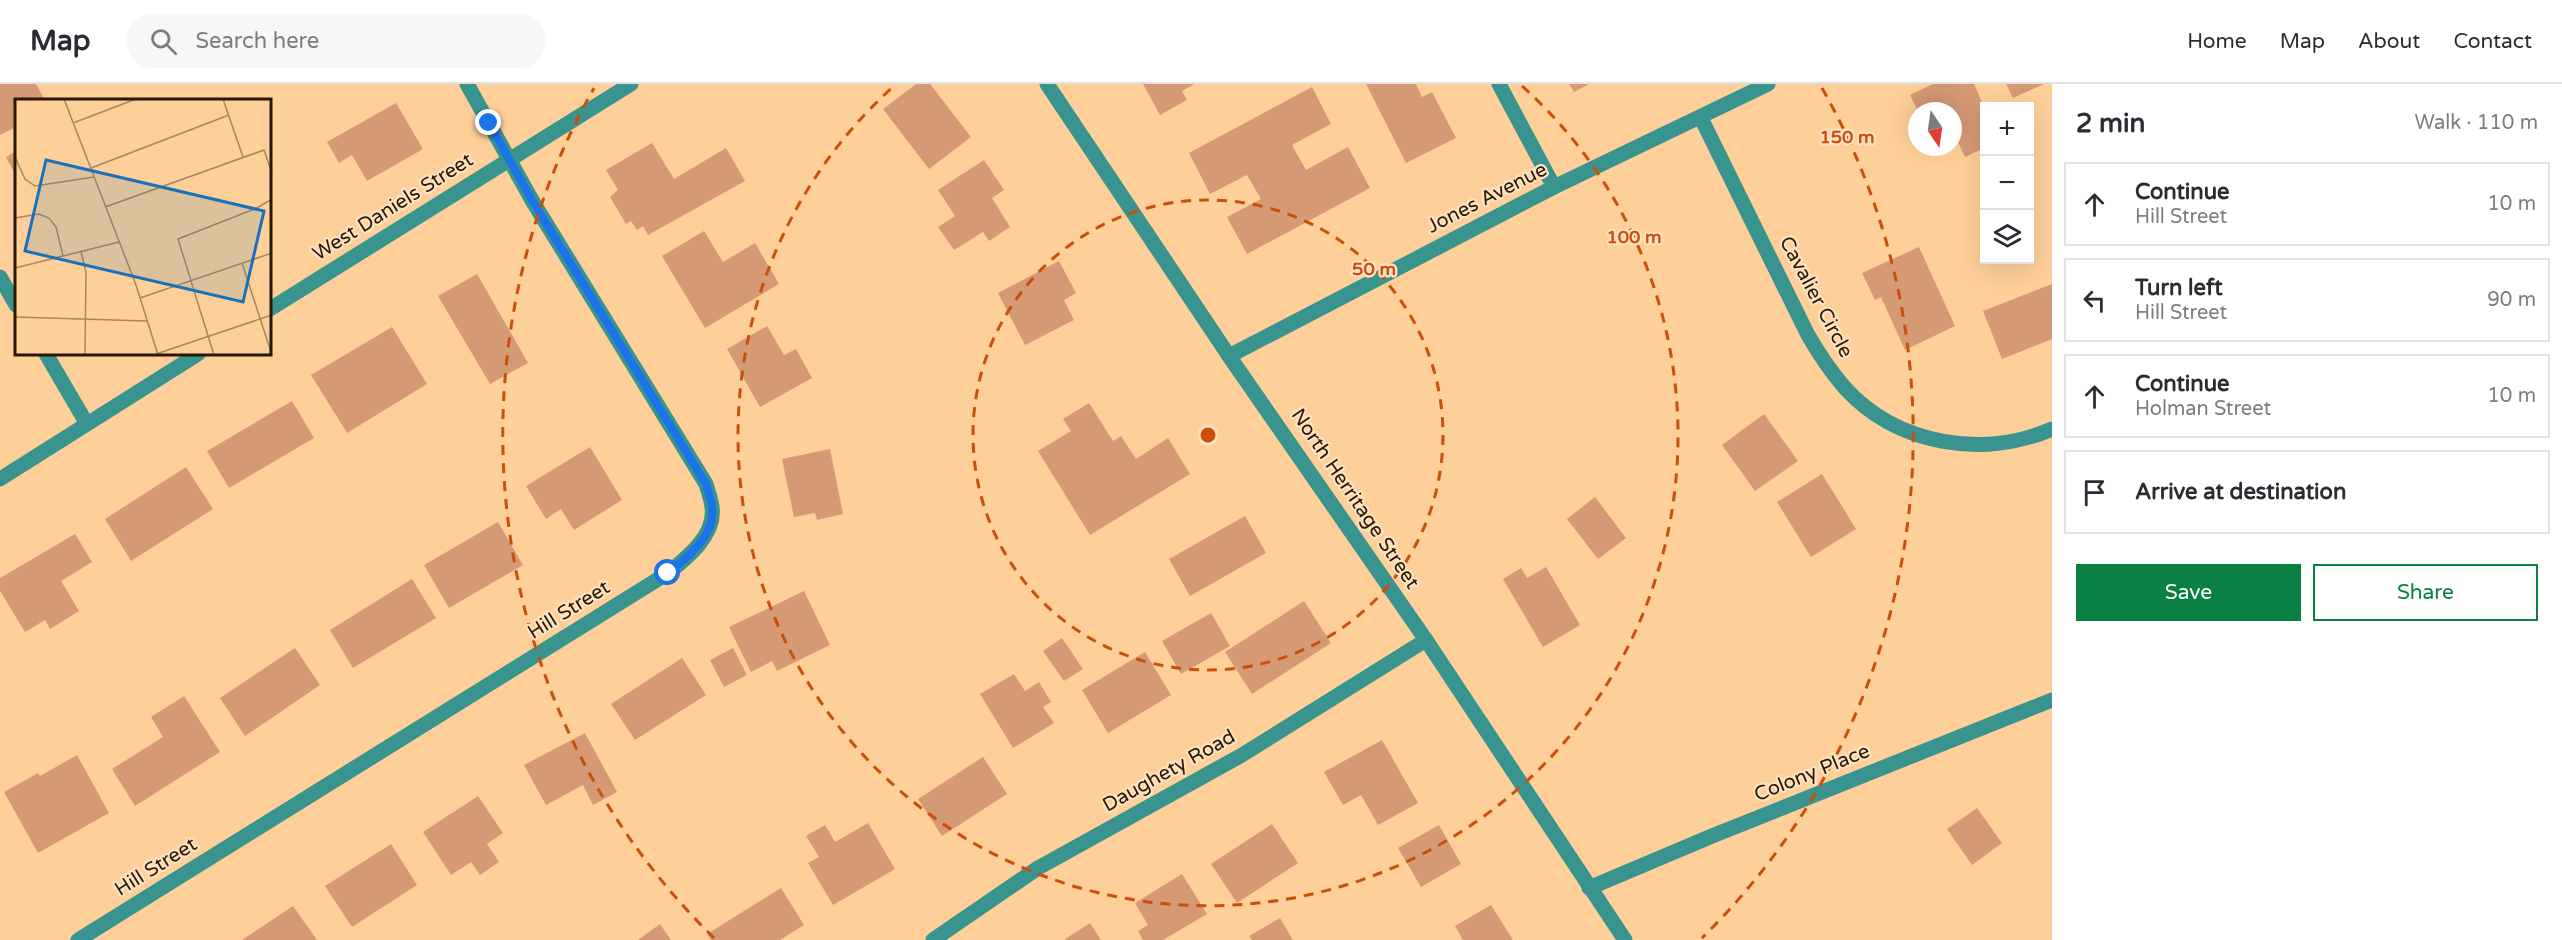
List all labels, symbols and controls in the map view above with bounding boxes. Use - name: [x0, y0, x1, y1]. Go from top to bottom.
- search box: [126, 14, 546, 68]
- text: Map: [30, 24, 90, 58]
- icon: search: [147, 25, 180, 58]
- text: Search here: [195, 28, 319, 54]
- text: Home: [2187, 29, 2247, 54]
- text: Map: [2280, 29, 2325, 54]
- text: About: [2358, 29, 2420, 54]
- text: Contact: [2453, 29, 2532, 54]
- inset map: [15, 99, 272, 356]
- north arrow: [1908, 102, 1962, 156]
- map controls: [1980, 102, 2034, 264]
- button: +: [1980, 102, 2034, 156]
- text: 2 min: [2076, 108, 2145, 139]
- route end: [475, 109, 501, 135]
- text: Walk · 110 m: [2415, 111, 2538, 135]
- text: 150 m: [1819, 126, 1875, 148]
- street label: West Daniels Street: [308, 148, 478, 266]
- button: −: [1980, 156, 2034, 210]
- street label: Jones Avenue: [1423, 157, 1551, 239]
- text: Continue: [2135, 179, 2230, 205]
- icon: ahead: [2078, 188, 2111, 221]
- text: 10 m: [2487, 192, 2536, 216]
- text: Hill Street: [2135, 205, 2227, 229]
- button: layers: [1980, 210, 2034, 264]
- text: 100 m: [1606, 226, 1662, 248]
- street label: Cavalier Circle: [1774, 232, 1858, 362]
- text: 50 m: [1352, 258, 1396, 280]
- text: Turn left: [2135, 275, 2223, 301]
- icon: left: [2078, 284, 2111, 317]
- text: 90 m: [2487, 288, 2536, 312]
- text: Hill Street: [2135, 301, 2227, 325]
- text: Continue: [2135, 371, 2230, 397]
- icon: ahead: [2078, 380, 2111, 413]
- text: 10 m: [2487, 384, 2536, 408]
- text: Holman Street: [2135, 397, 2271, 421]
- street label: North Herritage Street: [1286, 404, 1424, 594]
- centre of rings: [1198, 425, 1218, 445]
- icon: arrive: [2078, 476, 2111, 509]
- text: Arrive at destination: [2135, 479, 2346, 505]
- route start: [654, 559, 680, 585]
- button: Save: [2076, 564, 2301, 621]
- button: Share: [2313, 564, 2538, 621]
- street label: Hill Street: [524, 575, 615, 645]
- street label: Daughety Road: [1098, 725, 1240, 817]
- street label: Colony Place: [1751, 739, 1873, 807]
- street label: Hill Street: [111, 832, 202, 902]

